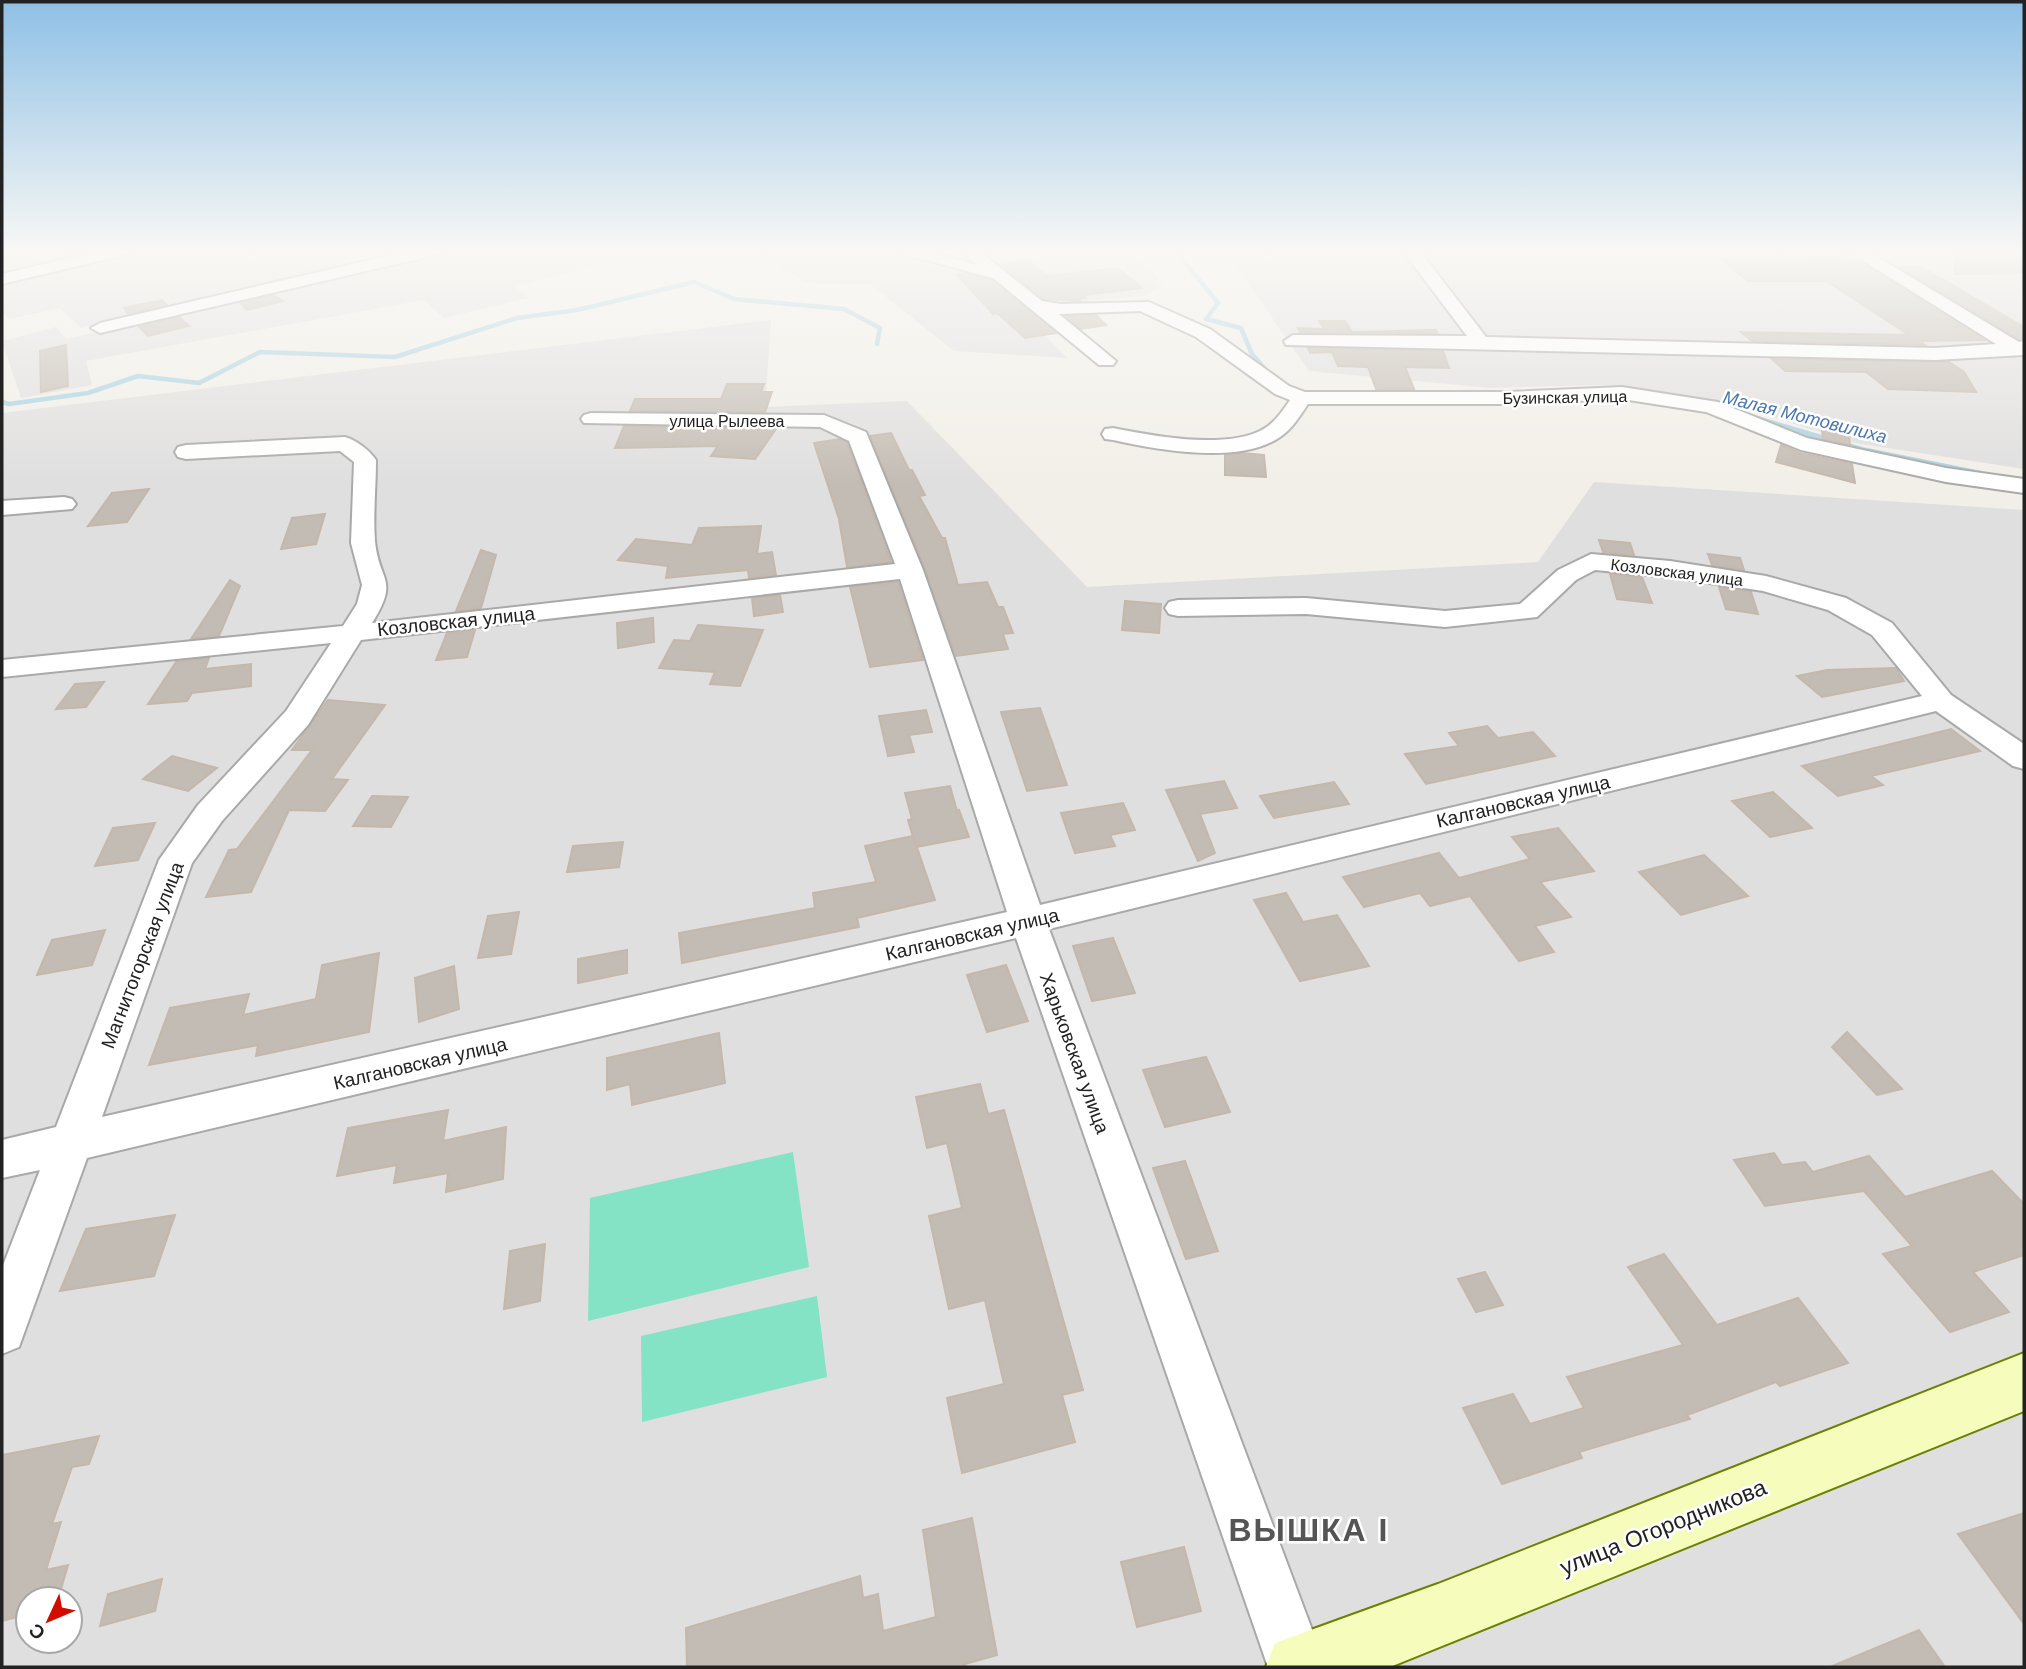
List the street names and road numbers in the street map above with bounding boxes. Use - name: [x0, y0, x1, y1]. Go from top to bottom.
- street label: Бузинская улица: [1503, 388, 1628, 407]
- street label: улица Рылеева: [670, 413, 785, 430]
- street label: Козловская улица: [1610, 556, 1744, 589]
- street label: Козловская улица: [376, 603, 536, 640]
- street label: Калгановская улица: [1434, 771, 1612, 832]
- street label: Магнитогорская улица: [97, 859, 188, 1051]
- street label: Калгановская улица: [883, 904, 1061, 965]
- street label: Харьковская улица: [1036, 970, 1113, 1137]
- street label: Калгановская улица: [331, 1033, 509, 1094]
- street label: улица Огородникова: [1556, 1474, 1770, 1580]

